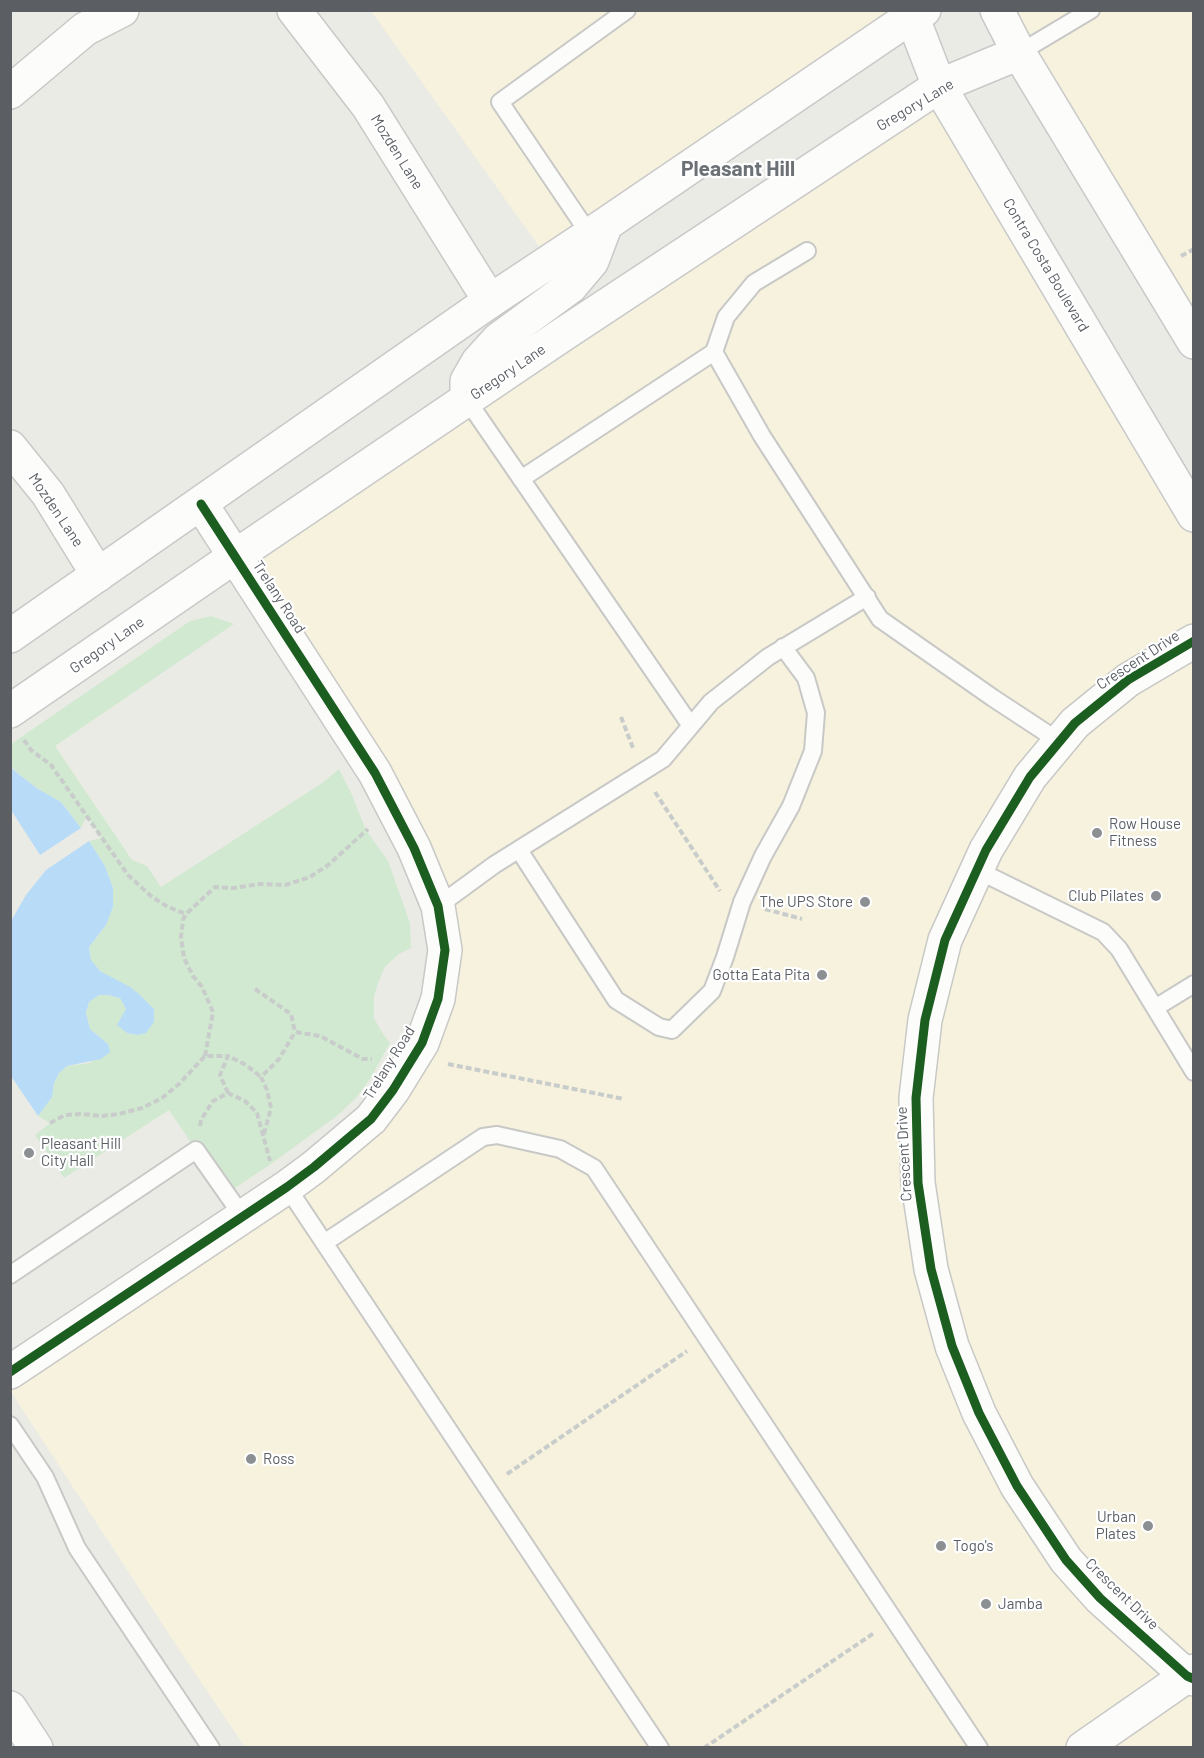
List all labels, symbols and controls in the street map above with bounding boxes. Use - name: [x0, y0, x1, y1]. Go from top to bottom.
- street label: Gregory Lane: [873, 75, 957, 135]
- street label: Mozden Lane: [367, 111, 427, 193]
- district label: Pleasant Hill: [681, 156, 795, 182]
- street label: Contra Costa Boulevard: [999, 195, 1093, 335]
- street label: Gregory Lane: [467, 340, 549, 404]
- street label: Mozden Lane: [25, 470, 87, 550]
- street label: Trelany Road: [249, 557, 309, 637]
- street label: Gregory Lane: [66, 613, 148, 677]
- street label: Crescent Drive: [1093, 627, 1183, 693]
- place label: Row House Fitness: [1109, 815, 1181, 850]
- marker: Row House Fitness: [1090, 826, 1104, 840]
- place label: Club Pilates: [1068, 887, 1144, 905]
- marker: Club Pilates: [1149, 889, 1163, 903]
- place label: The UPS Store: [760, 893, 853, 911]
- marker: The UPS Store: [858, 895, 872, 909]
- place label: Gotta Eata Pita: [713, 966, 810, 984]
- marker: Gotta Eata Pita: [815, 968, 829, 982]
- street label: Trelany Road: [359, 1023, 419, 1103]
- street label: Crescent Drive: [893, 1106, 915, 1202]
- place label: Pleasant Hill City Hall: [41, 1135, 121, 1170]
- marker: Pleasant Hill City Hall: [22, 1146, 36, 1160]
- place label: Ross: [263, 1450, 295, 1468]
- marker: Ross: [244, 1452, 258, 1466]
- place label: Urban Plates: [1096, 1508, 1136, 1543]
- marker: Urban Plates: [1141, 1519, 1155, 1533]
- place label: Togo's: [953, 1537, 993, 1555]
- marker: Togo's: [934, 1539, 948, 1553]
- street label: Crescent Drive: [1081, 1554, 1163, 1634]
- place label: Jamba: [998, 1595, 1043, 1613]
- marker: Jamba: [979, 1597, 993, 1611]

